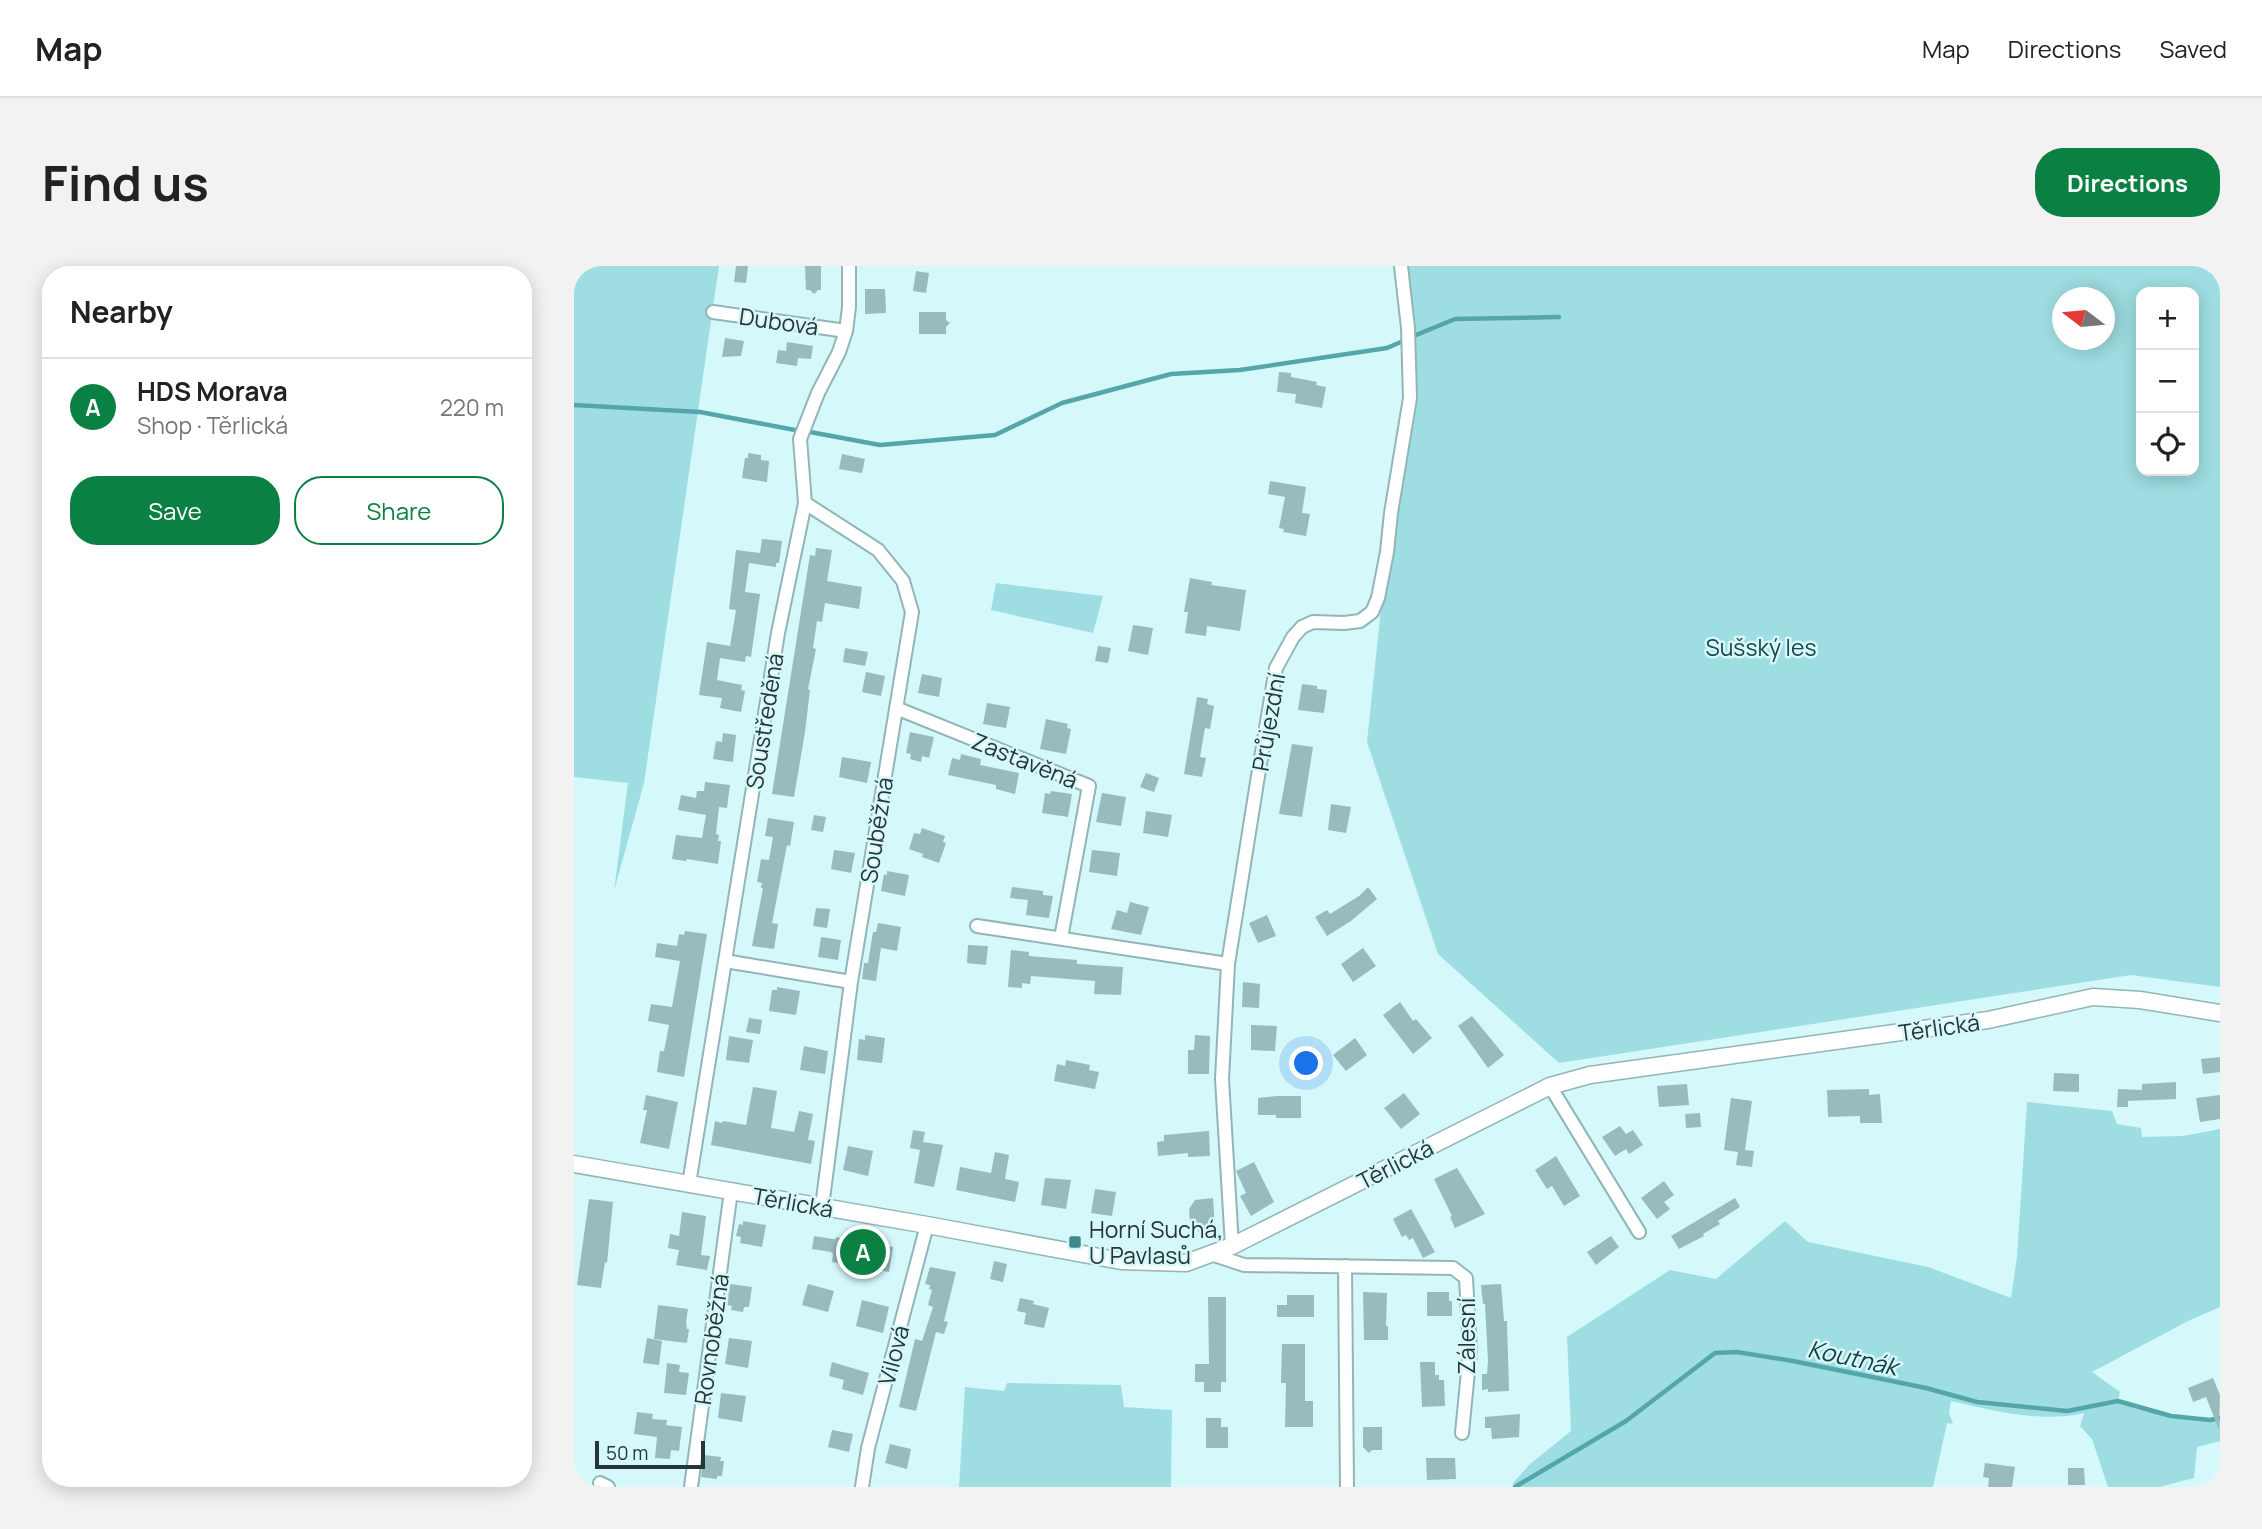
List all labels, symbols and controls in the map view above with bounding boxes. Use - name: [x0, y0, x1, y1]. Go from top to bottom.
- text: Map: [35, 26, 103, 71]
- text: Map: [1922, 32, 1970, 65]
- text: Directions: [2008, 32, 2121, 65]
- text: Saved: [2159, 32, 2227, 65]
- button: Directions: [2035, 148, 2220, 217]
- text: Find us: [42, 149, 209, 216]
- north arrow: [2052, 287, 2115, 350]
- map controls: [2136, 287, 2199, 476]
- button: +: [2136, 287, 2199, 350]
- text: Nearby: [70, 291, 173, 332]
- street label: Dubová: [737, 300, 821, 342]
- button: −: [2136, 350, 2199, 413]
- text: HDS Morava: [137, 373, 288, 409]
- text: A: [85, 391, 101, 423]
- text: 220 m: [440, 391, 504, 423]
- text: Shop · Těrlická: [137, 409, 288, 441]
- button: locate: [2136, 413, 2199, 476]
- button: Save: [70, 476, 280, 545]
- button: Share: [294, 476, 504, 545]
- park label: Sušský les: [1705, 631, 1817, 663]
- street label: Soustředěná: [737, 651, 791, 791]
- street label: Průjezdní: [1244, 670, 1292, 774]
- street label: Zastavěná: [967, 724, 1083, 796]
- street label: Souběžná: [852, 775, 900, 885]
- street label: Těrlická: [1896, 1005, 1982, 1049]
- your location: [1289, 1046, 1323, 1080]
- street label: Těrlická: [1351, 1131, 1439, 1197]
- street label: Těrlická: [750, 1179, 836, 1225]
- place label: Horní Suchá, U Pavlasů: [1089, 1213, 1223, 1271]
- pin: A: [840, 1226, 886, 1278]
- marker: Horní Suchá, U Pavlasů: [1067, 1234, 1083, 1250]
- street label: Rovnoběžná: [686, 1271, 736, 1407]
- street label: Zálesní: [1450, 1298, 1482, 1374]
- street label: Vilová: [870, 1321, 916, 1389]
- water label: Koutnák: [1805, 1331, 1904, 1383]
- scale bar: [595, 1438, 705, 1470]
- text: 50 m: [606, 1440, 648, 1466]

